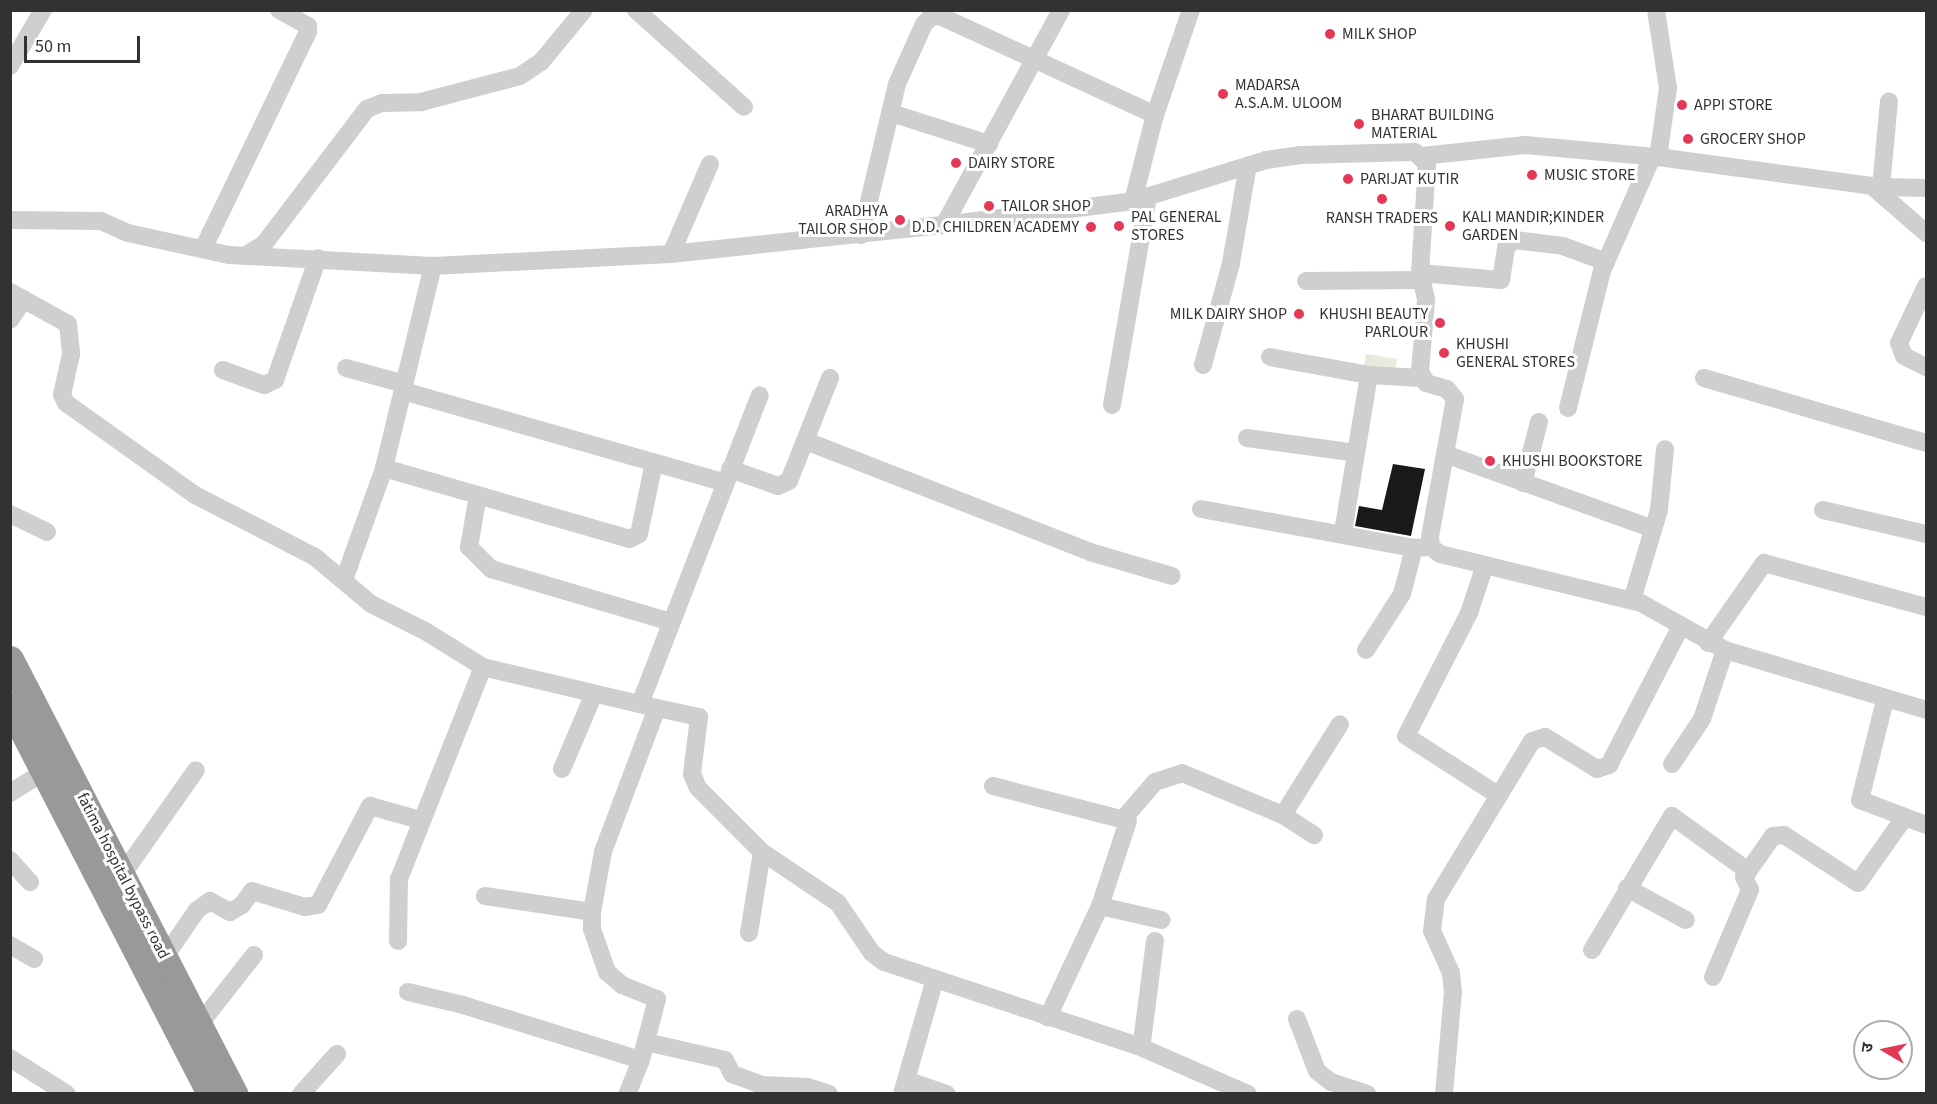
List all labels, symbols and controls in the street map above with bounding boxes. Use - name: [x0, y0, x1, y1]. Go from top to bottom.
- scale bar: [27, 24, 142, 62]
- place label: MILK SHOP: [1342, 24, 1417, 44]
- marker: MILK SHOP: [1323, 27, 1337, 41]
- text: 50 m: [35, 34, 71, 59]
- place label: MADARSA A.S.A.M. ULOOM: [1235, 75, 1342, 113]
- marker: MADARSA A.S.A.M. ULOOM: [1216, 87, 1230, 101]
- place label: APPI STORE: [1694, 95, 1773, 115]
- marker: APPI STORE: [1675, 98, 1689, 112]
- place label: BHARAT BUILDING MATERIAL: [1371, 105, 1494, 143]
- marker: BHARAT BUILDING MATERIAL: [1352, 117, 1366, 131]
- place label: GROCERY SHOP: [1700, 129, 1806, 149]
- marker: GROCERY SHOP: [1681, 132, 1695, 146]
- place label: DAIRY STORE: [968, 153, 1055, 173]
- marker: DAIRY STORE: [949, 156, 963, 170]
- place label: MUSIC STORE: [1544, 165, 1635, 185]
- marker: MUSIC STORE: [1525, 168, 1539, 182]
- place label: PARIJAT KUTIR: [1360, 169, 1459, 189]
- marker: PARIJAT KUTIR: [1341, 172, 1355, 186]
- marker: RANSH TRADERS: [1375, 192, 1389, 206]
- place label: TAILOR SHOP: [1001, 196, 1091, 216]
- marker: TAILOR SHOP: [982, 199, 996, 213]
- place label: ARADHYA TAILOR SHOP: [798, 201, 888, 239]
- place label: PAL GENERAL STORES: [1131, 207, 1222, 245]
- place label: KALI MANDIR;KINDER GARDEN: [1462, 207, 1604, 245]
- place label: RANSH TRADERS: [1326, 208, 1438, 228]
- marker: ARADHYA TAILOR SHOP: [893, 213, 907, 227]
- place label: D.D. CHILDREN ACADEMY: [912, 217, 1079, 237]
- marker: PAL GENERAL STORES: [1112, 219, 1126, 233]
- marker: KALI MANDIR;KINDER GARDEN: [1443, 219, 1457, 233]
- marker: D.D. CHILDREN ACADEMY: [1084, 220, 1098, 234]
- place label: MILK DAIRY SHOP: [1170, 304, 1287, 324]
- place label: KHUSHI BEAUTY PARLOUR: [1319, 304, 1428, 342]
- marker: MILK DAIRY SHOP: [1292, 307, 1306, 321]
- marker: KHUSHI BEAUTY PARLOUR: [1433, 316, 1447, 330]
- place label: KHUSHI GENERAL STORES: [1456, 334, 1575, 372]
- marker: KHUSHI GENERAL STORES: [1437, 346, 1451, 360]
- place label: KHUSHI BOOKSTORE: [1502, 451, 1643, 471]
- marker: KHUSHI BOOKSTORE: [1483, 454, 1497, 468]
- street label: fatima hospital bypass road: [73, 790, 173, 962]
- north arrow: [1853, 1020, 1913, 1080]
- text: उ: [1856, 1041, 1879, 1054]

